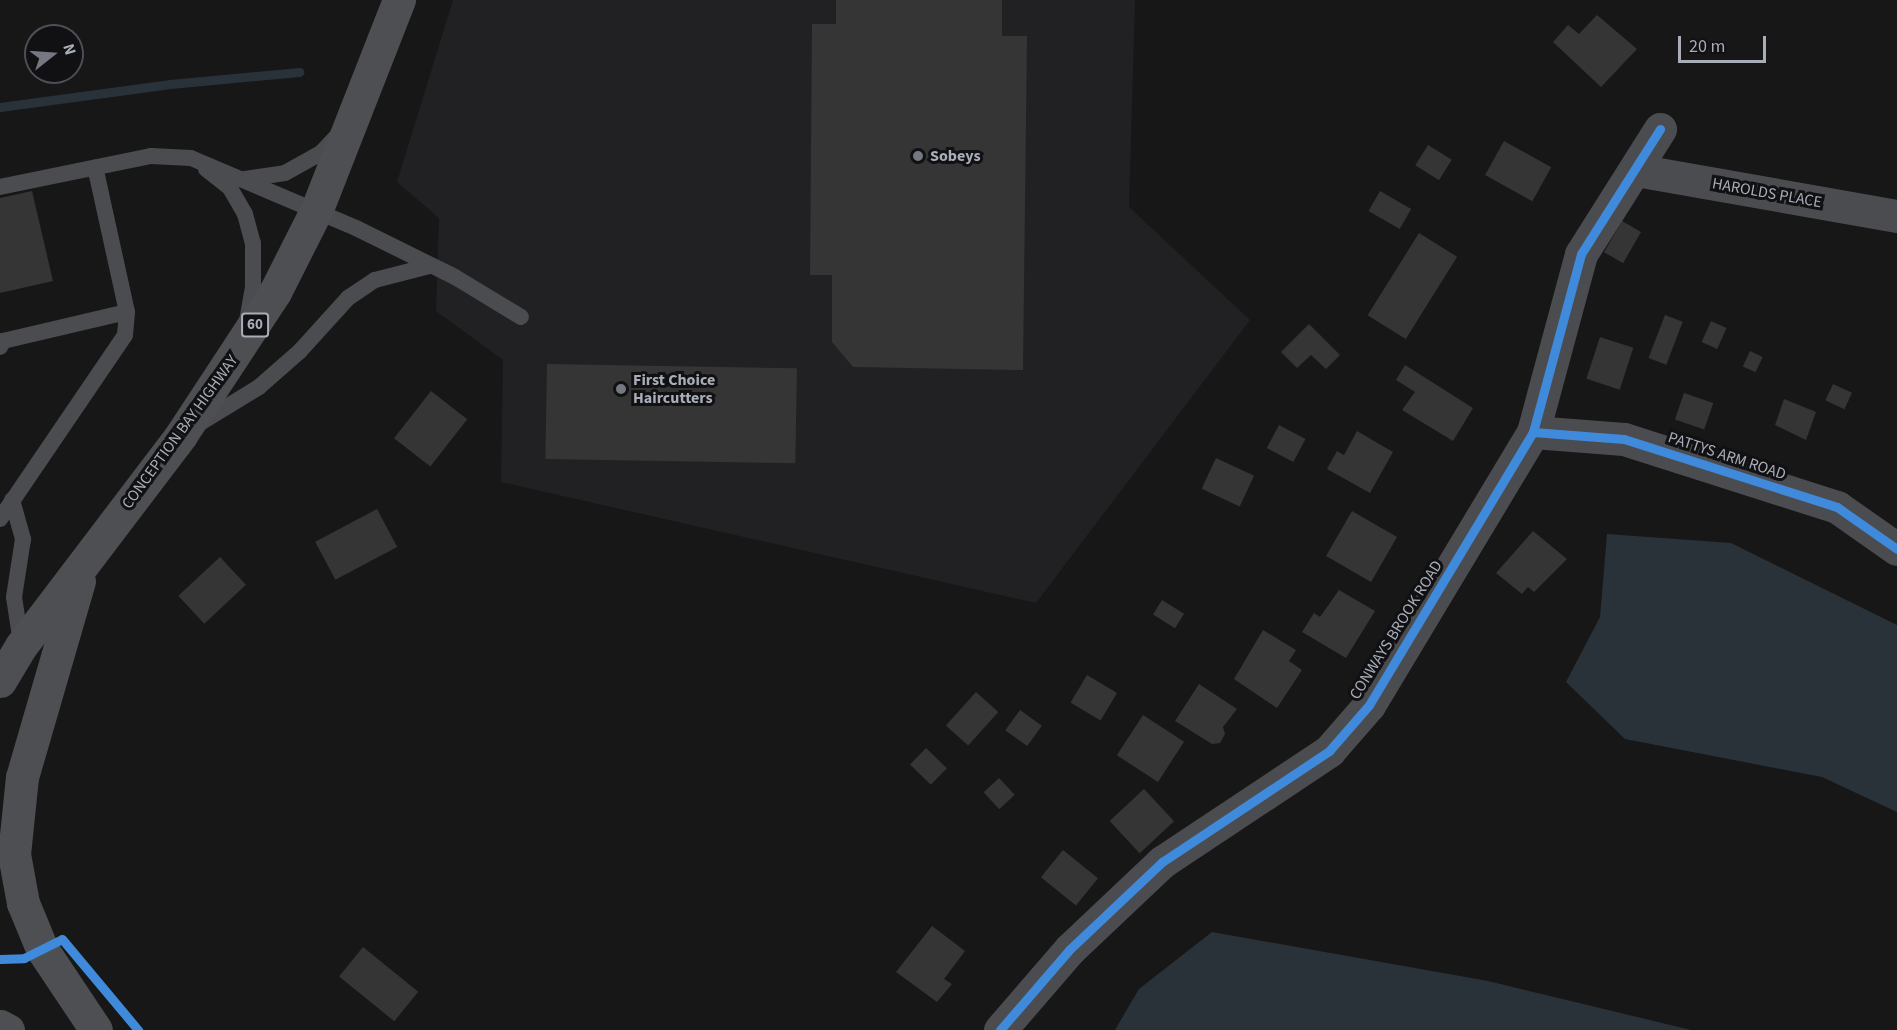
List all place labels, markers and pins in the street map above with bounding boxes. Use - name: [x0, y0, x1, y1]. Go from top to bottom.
- place label: Sobeys: [930, 146, 981, 166]
- marker: Sobeys: [911, 149, 925, 163]
- place label: First Choice Haircutters: [633, 370, 715, 408]
- marker: First Choice Haircutters: [614, 382, 628, 396]

